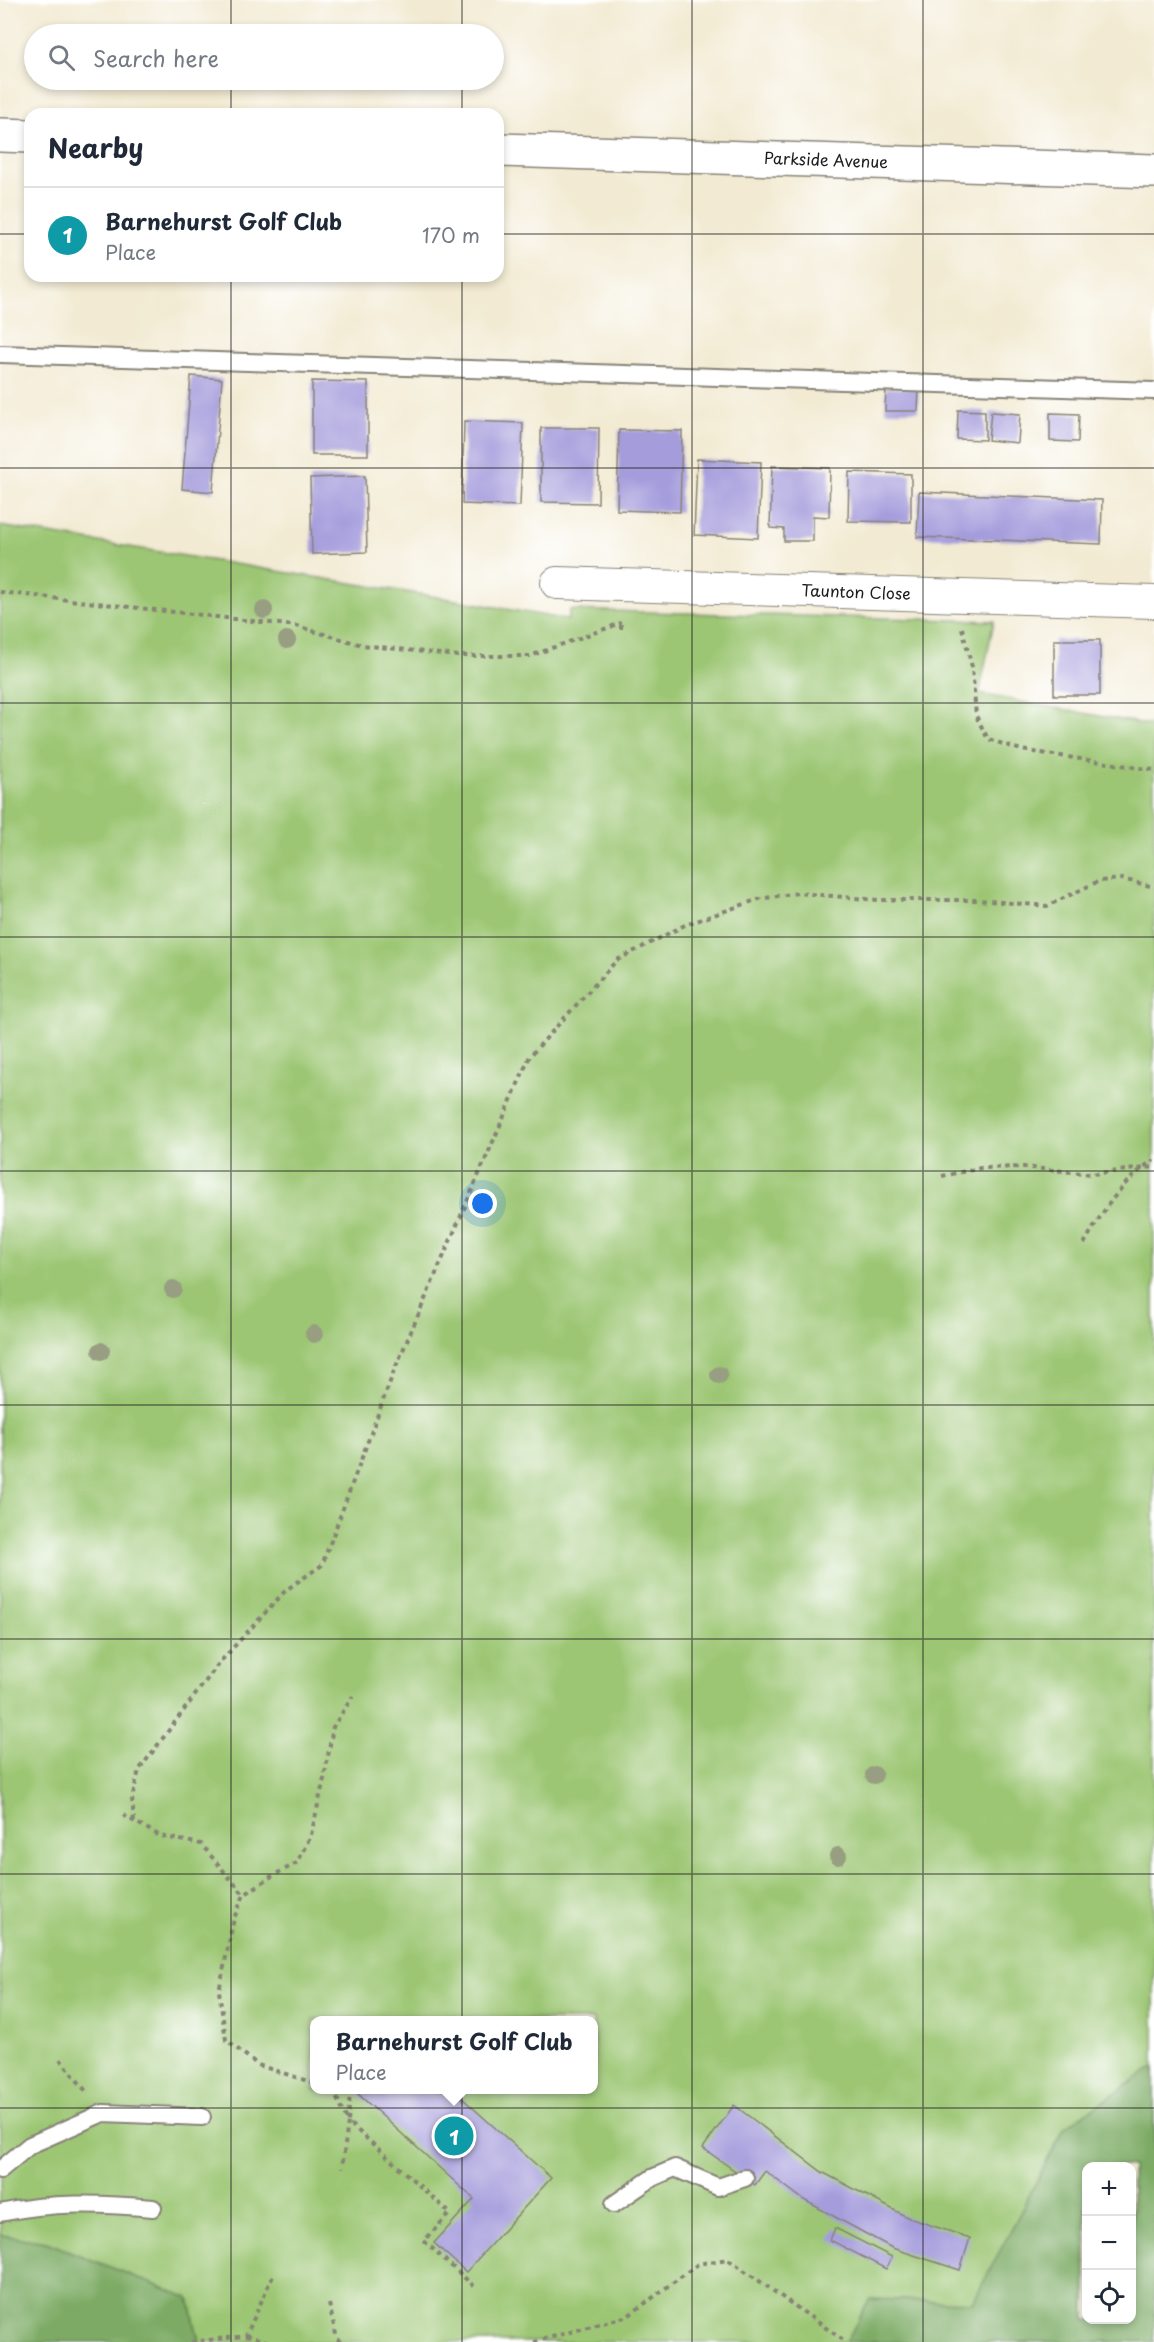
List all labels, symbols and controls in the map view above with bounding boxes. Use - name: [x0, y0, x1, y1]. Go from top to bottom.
- search box: [24, 24, 504, 90]
- icon: search: [45, 41, 78, 74]
- text: Search here: [93, 41, 219, 74]
- text: Nearby: [48, 128, 143, 167]
- street label: Parkside Avenue: [764, 145, 889, 173]
- text: Barnehurst Golf Club: [105, 204, 342, 237]
- text: 1: [63, 220, 72, 250]
- text: 170 m: [422, 220, 480, 250]
- text: Place: [105, 237, 156, 267]
- street label: Taunton Close: [801, 577, 911, 605]
- your location: [468, 1189, 497, 1218]
- popup: [310, 2016, 598, 2094]
- text: Barnehurst Golf Club: [336, 2024, 572, 2057]
- text: Place: [336, 2057, 387, 2087]
- pin: 1: [434, 2114, 474, 2158]
- map controls: [1082, 2162, 1136, 2324]
- button: +: [1082, 2162, 1136, 2216]
- button: −: [1082, 2216, 1136, 2270]
- button: locate: [1082, 2270, 1136, 2324]

